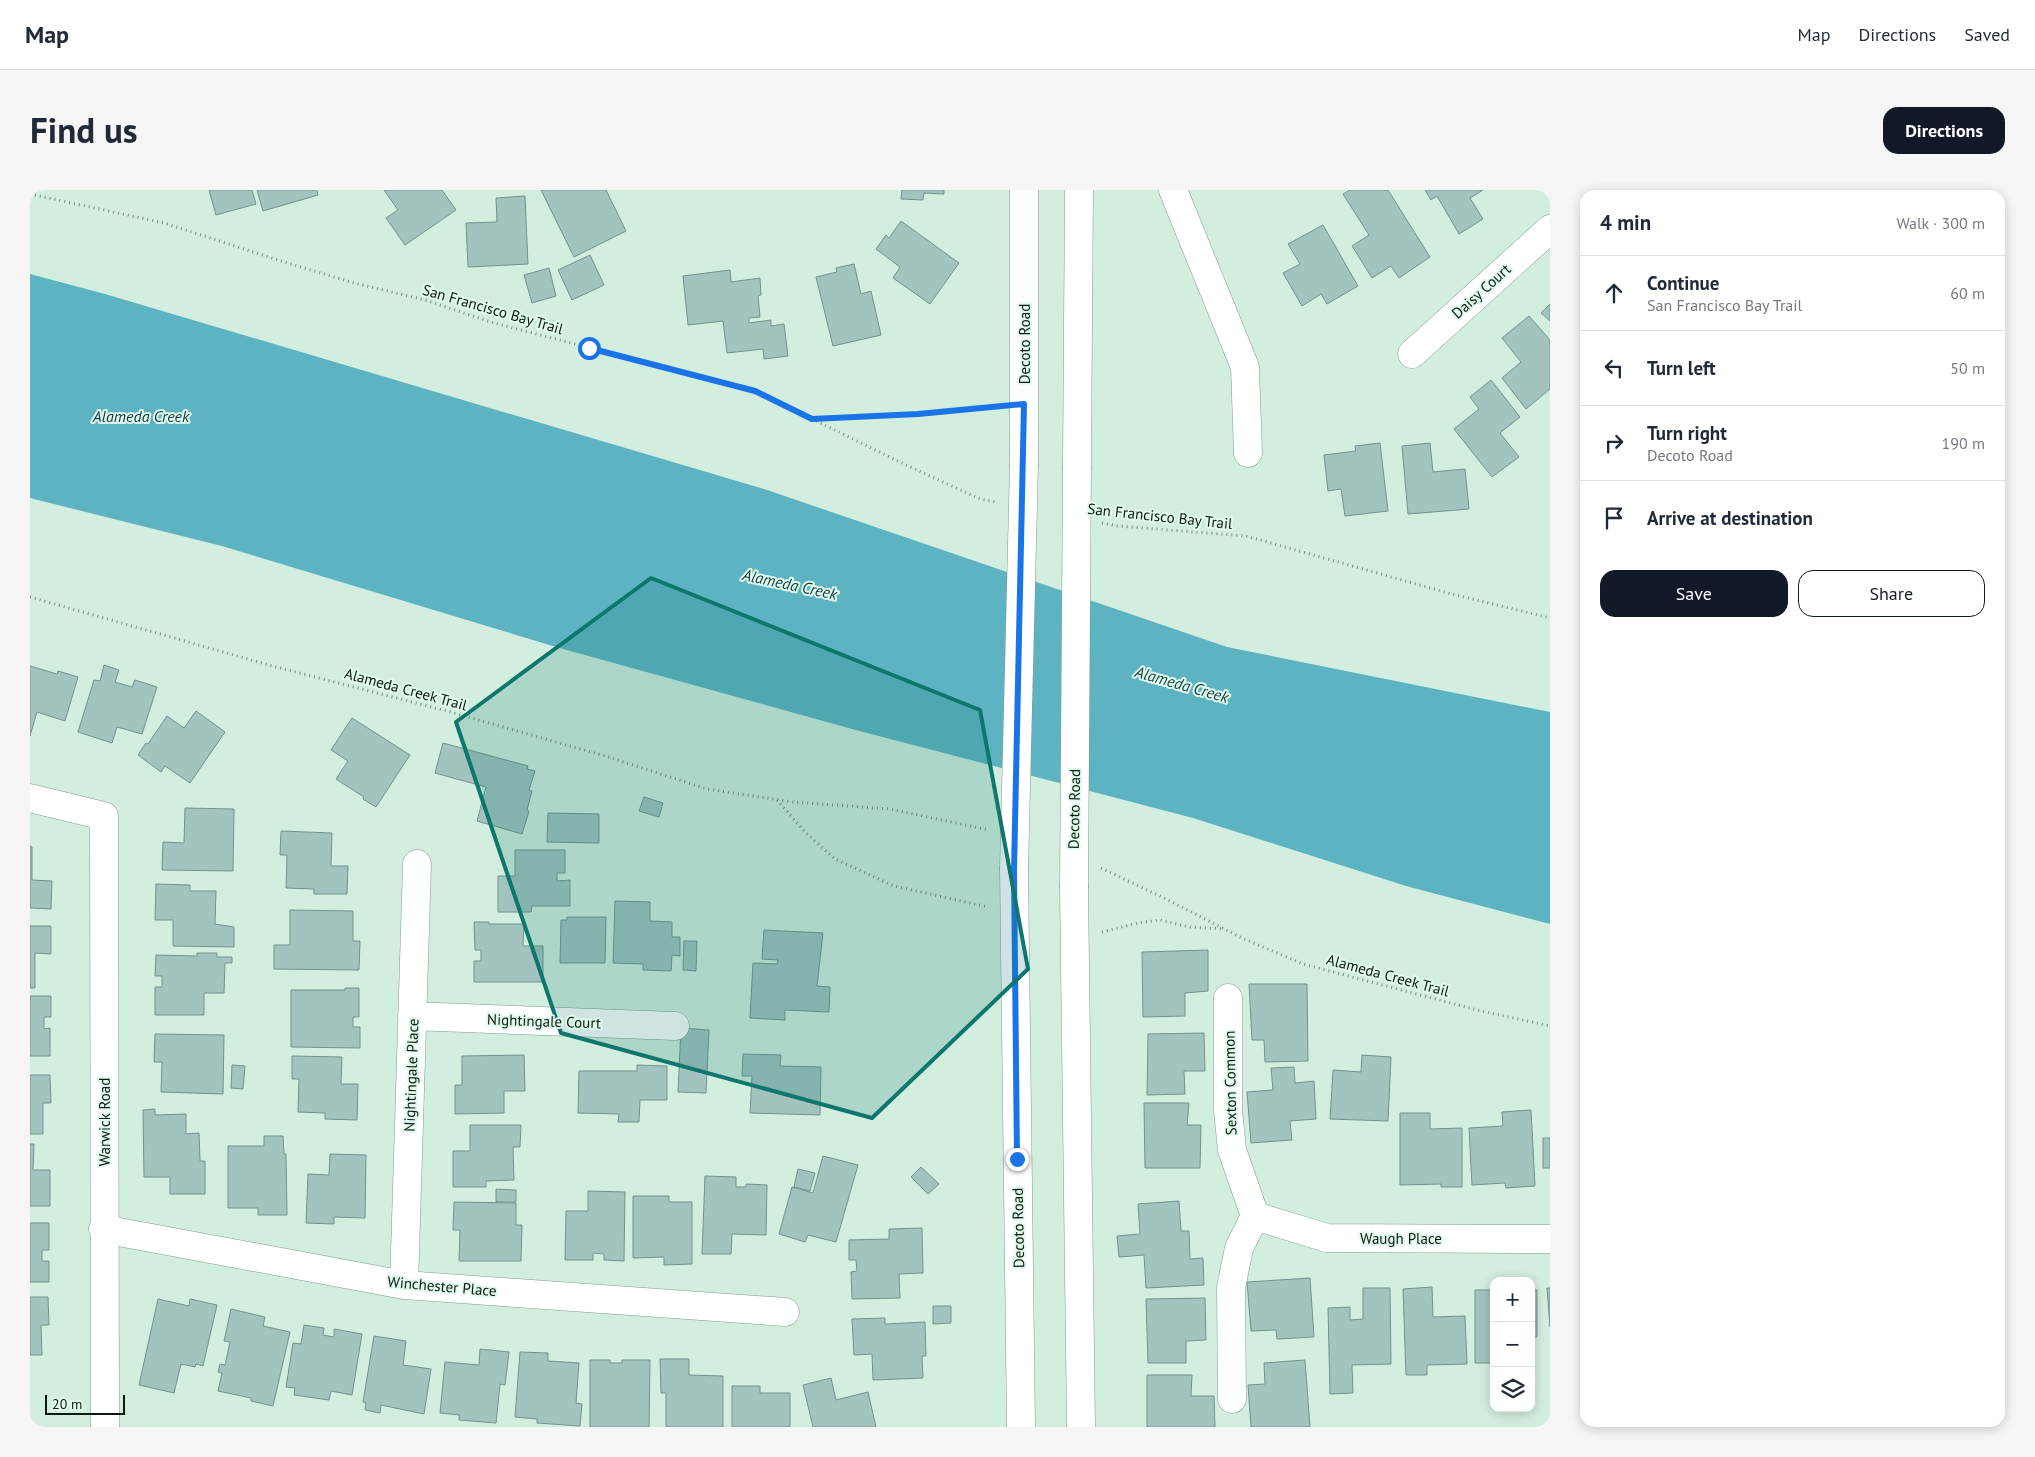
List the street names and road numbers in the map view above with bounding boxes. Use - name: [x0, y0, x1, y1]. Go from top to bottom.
- street label: Daisy Court: [1448, 260, 1514, 322]
- street label: San Francisco Bay Trail: [420, 280, 566, 338]
- street label: Decoto Road: [1015, 304, 1034, 384]
- street label: San Francisco Bay Trail: [1087, 499, 1234, 533]
- street label: Alameda Creek Trail: [343, 663, 470, 715]
- street label: Decoto Road: [1064, 769, 1084, 849]
- street label: Alameda Creek Trail: [1325, 949, 1452, 1001]
- street label: Nightingale Court: [487, 1010, 601, 1032]
- street label: Nightingale Place: [400, 1018, 422, 1132]
- street label: Sexton Common: [1220, 1030, 1240, 1136]
- street label: Warwick Road: [95, 1078, 114, 1166]
- street label: Decoto Road: [1008, 1188, 1028, 1268]
- street label: Waugh Place: [1360, 1229, 1442, 1248]
- street label: Winchester Place: [387, 1272, 497, 1300]

